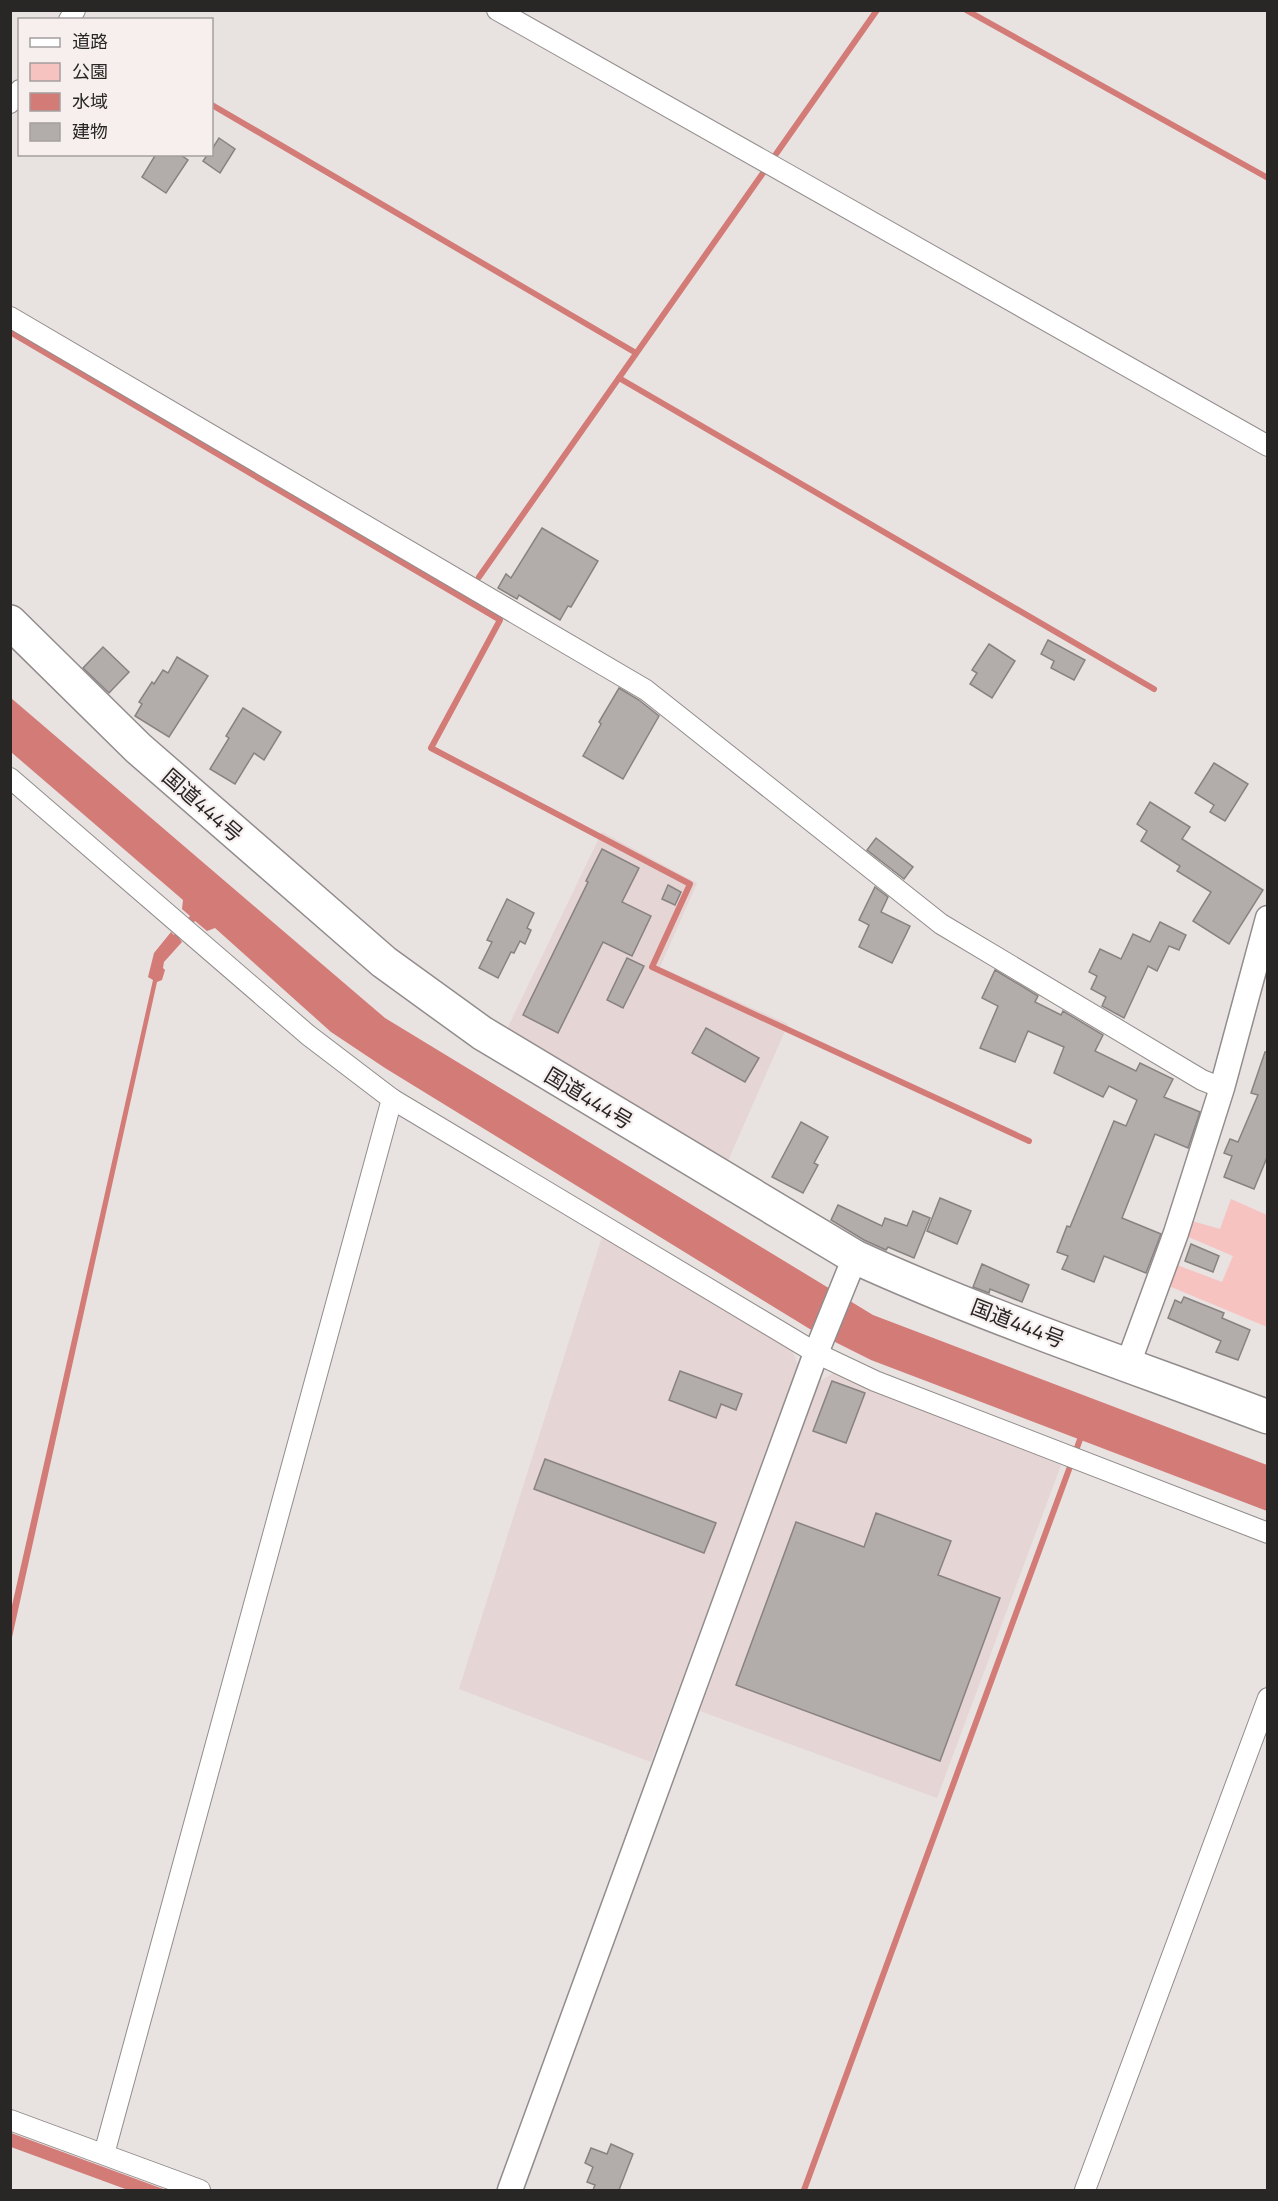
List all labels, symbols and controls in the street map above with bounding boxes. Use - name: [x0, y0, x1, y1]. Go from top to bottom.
- legend: [18, 18, 213, 156]
- text: 道路: [72, 28, 108, 55]
- text: 公園: [72, 58, 108, 85]
- text: 水域: [72, 88, 108, 115]
- text: 建物: [72, 118, 108, 145]
- street label: 国道444号: [155, 761, 251, 849]
- street label: 国道444号: [539, 1059, 639, 1137]
- street label: 国道444号: [966, 1290, 1070, 1356]

